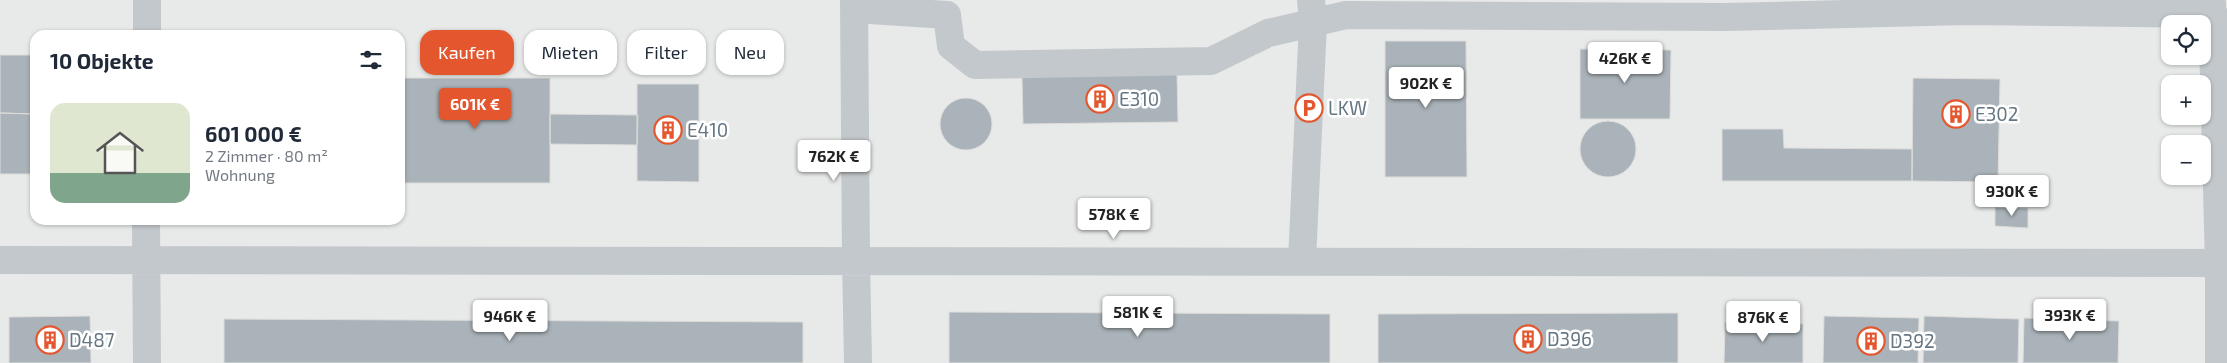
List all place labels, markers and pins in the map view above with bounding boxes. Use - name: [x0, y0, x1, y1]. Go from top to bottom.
- pin: 426K €: [1584, 42, 1666, 84]
- pin: 902K €: [1385, 66, 1467, 109]
- building icon: E310: [1085, 84, 1115, 114]
- place label: E310: [1119, 87, 1159, 110]
- pin: 601K €: [434, 88, 516, 130]
- parking icon: LKW: [1294, 93, 1324, 123]
- place label: LKW: [1328, 96, 1367, 119]
- building icon: E302: [1941, 99, 1971, 129]
- place label: E302: [1975, 102, 2018, 125]
- building icon: E410: [653, 115, 683, 145]
- place label: E410: [687, 118, 728, 141]
- pin: 762K €: [793, 140, 875, 182]
- pin: 930K €: [1971, 174, 2053, 217]
- pin: 578K €: [1073, 198, 1155, 240]
- pin: 581K €: [1097, 296, 1179, 338]
- pin: 393K €: [2029, 298, 2111, 341]
- pin: 946K €: [469, 300, 551, 342]
- pin: 876K €: [1722, 300, 1804, 343]
- building icon: D396: [1513, 324, 1543, 354]
- building icon: D487: [35, 325, 65, 355]
- building icon: D392: [1856, 326, 1886, 356]
- place label: D396: [1547, 327, 1592, 350]
- place label: D487: [69, 328, 115, 351]
- place label: D392: [1890, 329, 1935, 352]

